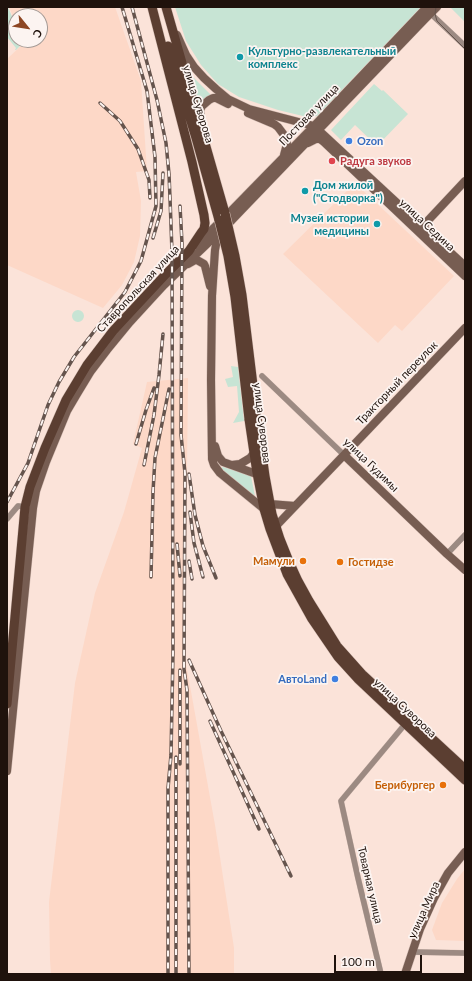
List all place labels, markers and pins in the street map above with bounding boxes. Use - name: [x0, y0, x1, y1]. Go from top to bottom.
- place label: Культурно-развлекательный комплекс: [248, 44, 396, 70]
- marker: Культурно-развлекательный комплекс: [235, 52, 245, 62]
- place label: Ozon: [357, 134, 383, 148]
- marker: Ozon: [344, 136, 354, 146]
- place label: Радуга звуков: [340, 154, 411, 168]
- marker: Радуга звуков: [327, 156, 337, 166]
- place label: Дом жилой ("Стодворка"): [313, 178, 383, 204]
- marker: Дом жилой ("Стодворка"): [300, 186, 310, 196]
- place label: Музей истории медицины: [290, 211, 369, 237]
- marker: Музей истории медицины: [372, 219, 382, 229]
- place label: Мамули: [253, 554, 295, 568]
- place label: Гостидзе: [348, 555, 394, 569]
- marker: Мамули: [298, 556, 308, 566]
- marker: Гостидзе: [335, 557, 345, 567]
- place label: АвтоLand: [278, 672, 327, 686]
- marker: АвтоLand: [330, 674, 340, 684]
- place label: Берибургер: [375, 778, 435, 792]
- marker: Берибургер: [438, 780, 448, 790]

